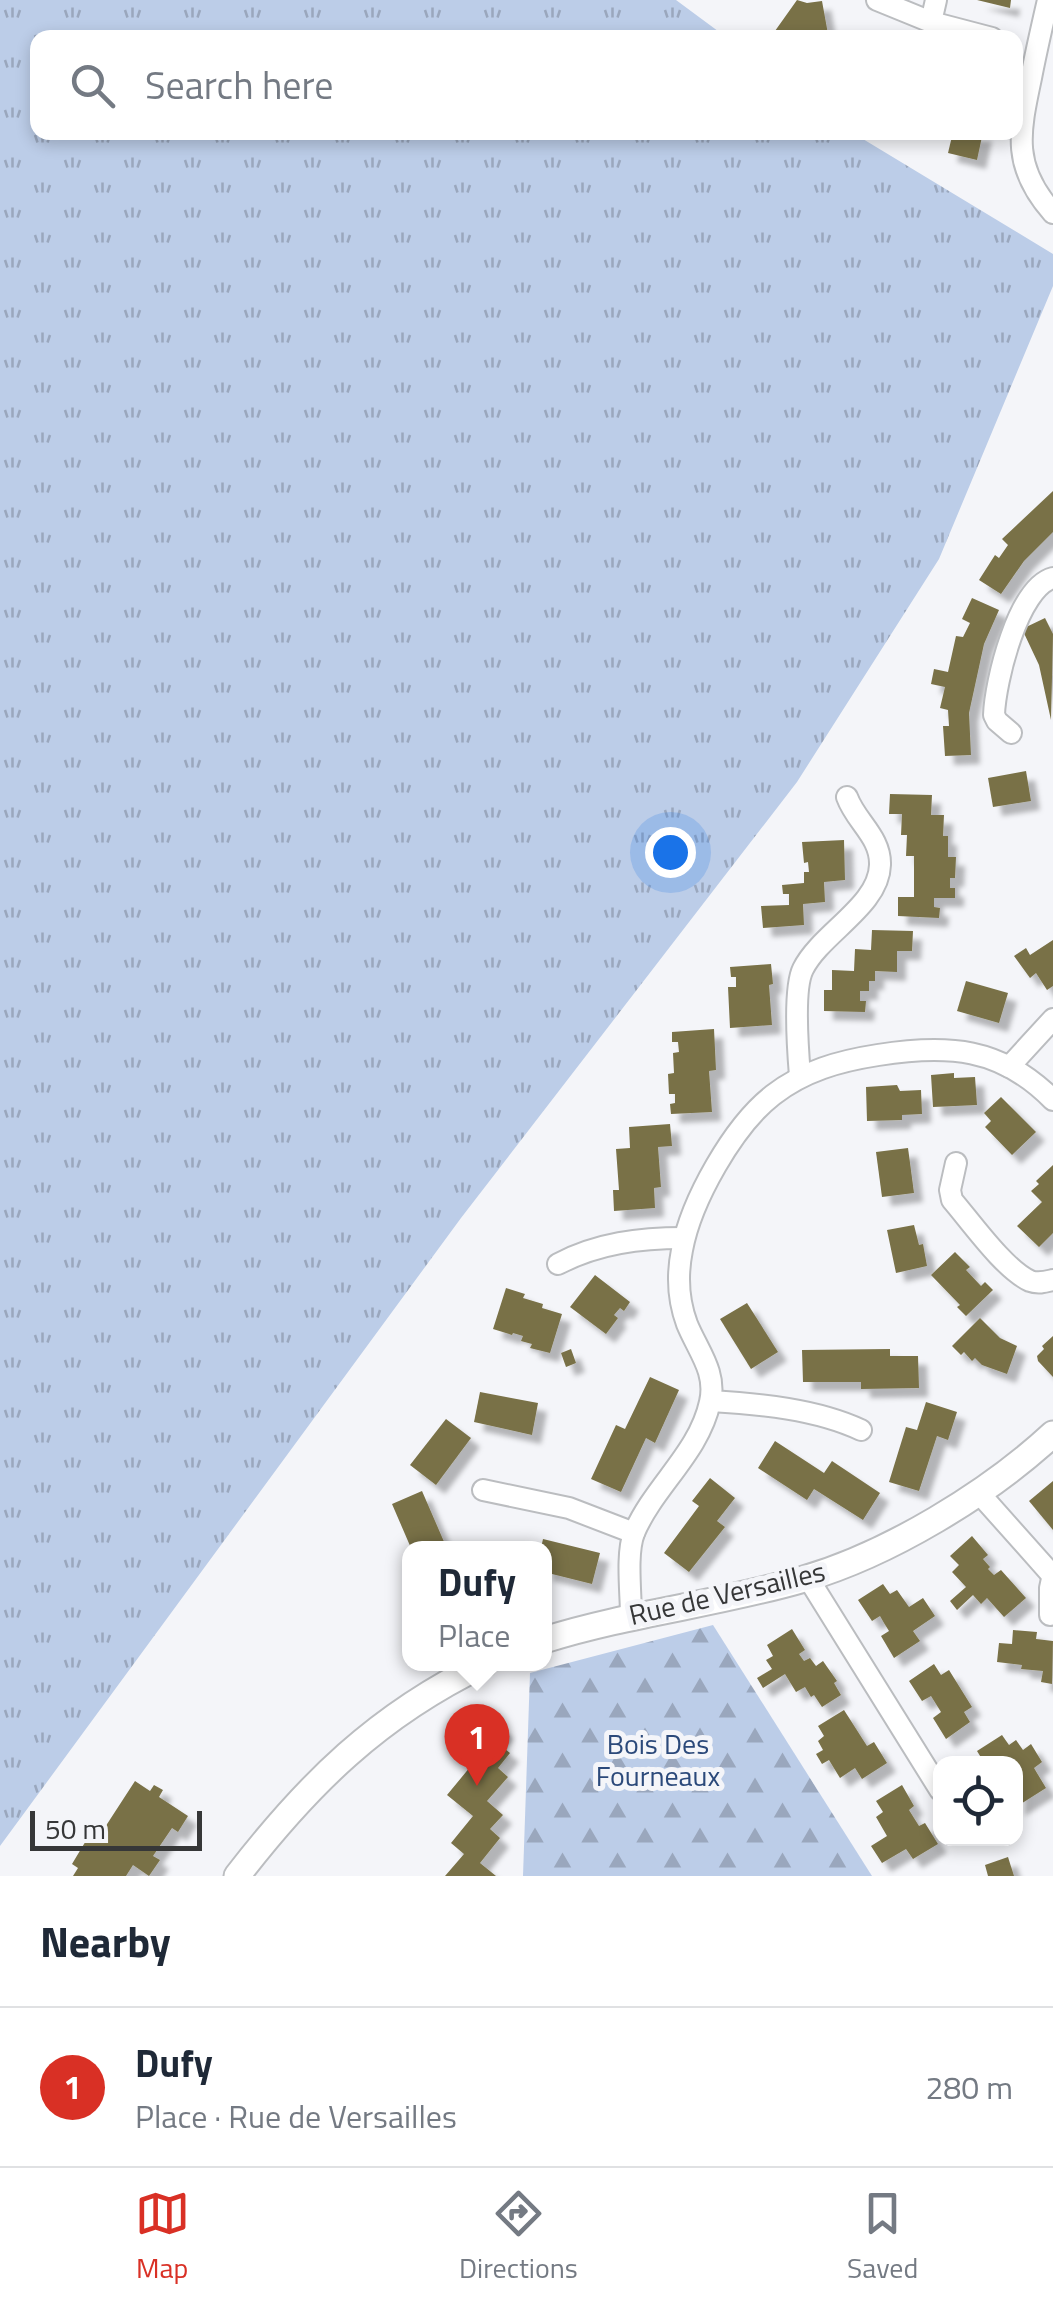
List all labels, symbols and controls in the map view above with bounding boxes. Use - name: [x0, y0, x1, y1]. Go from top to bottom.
- search box: [30, 30, 1023, 140]
- text: Search here: [145, 56, 333, 114]
- icon: search: [65, 58, 120, 113]
- your location: [645, 827, 696, 878]
- popup: [402, 1541, 552, 1671]
- street label: Rue de Versailles: [625, 1549, 829, 1636]
- text: Dufy: [438, 1553, 516, 1611]
- text: Place: [438, 1611, 510, 1659]
- pin: 1: [444, 1704, 510, 1786]
- park label: Bois Des Fourneaux: [596, 1722, 720, 1797]
- map controls: [933, 1756, 1023, 1846]
- button: locate: [933, 1756, 1023, 1846]
- scale bar: [30, 1806, 202, 1850]
- text: 50 m: [45, 1807, 106, 1850]
- text: Nearby: [40, 1909, 171, 1973]
- text: Dufy: [135, 2034, 213, 2092]
- text: 1: [64, 2063, 81, 2111]
- text: 280 m: [925, 2063, 1013, 2111]
- text: Place · Rue de Versailles: [135, 2092, 457, 2140]
- tab: Map: [135, 2186, 190, 2289]
- tab: Directions: [459, 2186, 578, 2289]
- tab: Saved: [847, 2186, 918, 2289]

